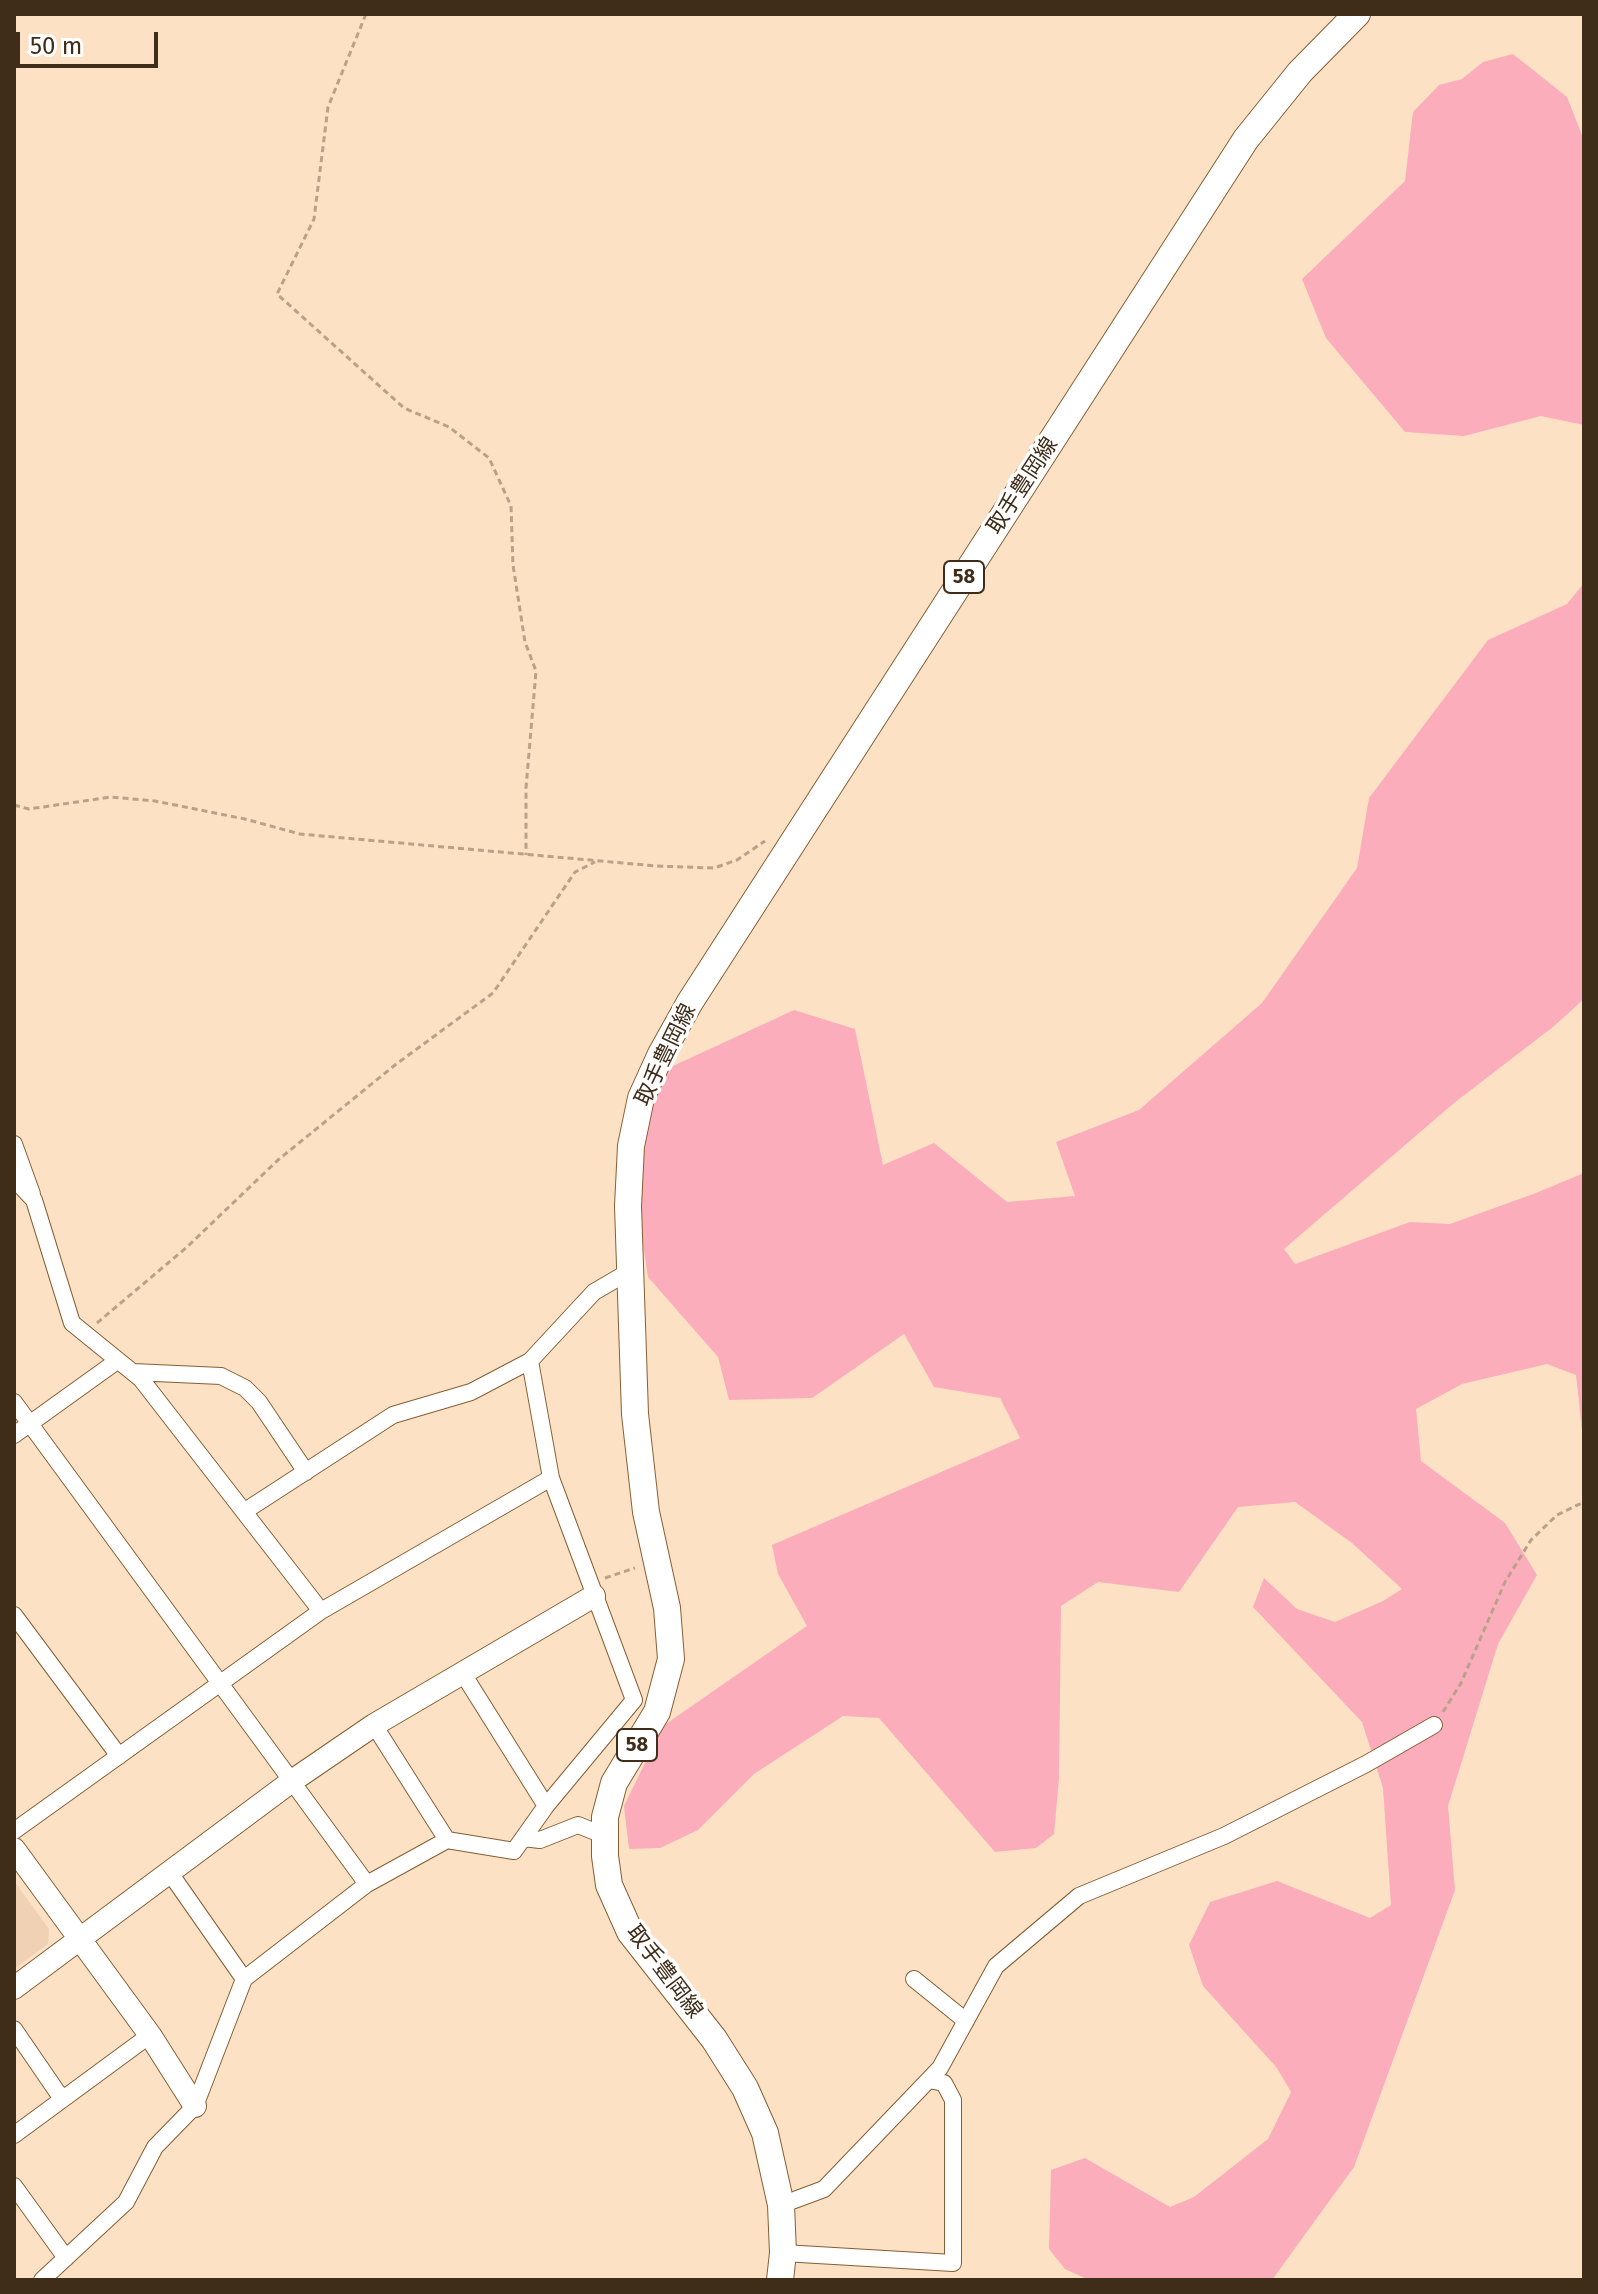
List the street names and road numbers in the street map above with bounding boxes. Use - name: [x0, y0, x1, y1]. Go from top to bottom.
- street label: 取手豊岡線: [982, 433, 1064, 539]
- road number: 58: [944, 561, 984, 593]
- street label: 取手豊岡線: [630, 1000, 702, 1110]
- road number: 58: [617, 1729, 657, 1761]
- street label: 取手豊岡線: [620, 1920, 708, 2024]

